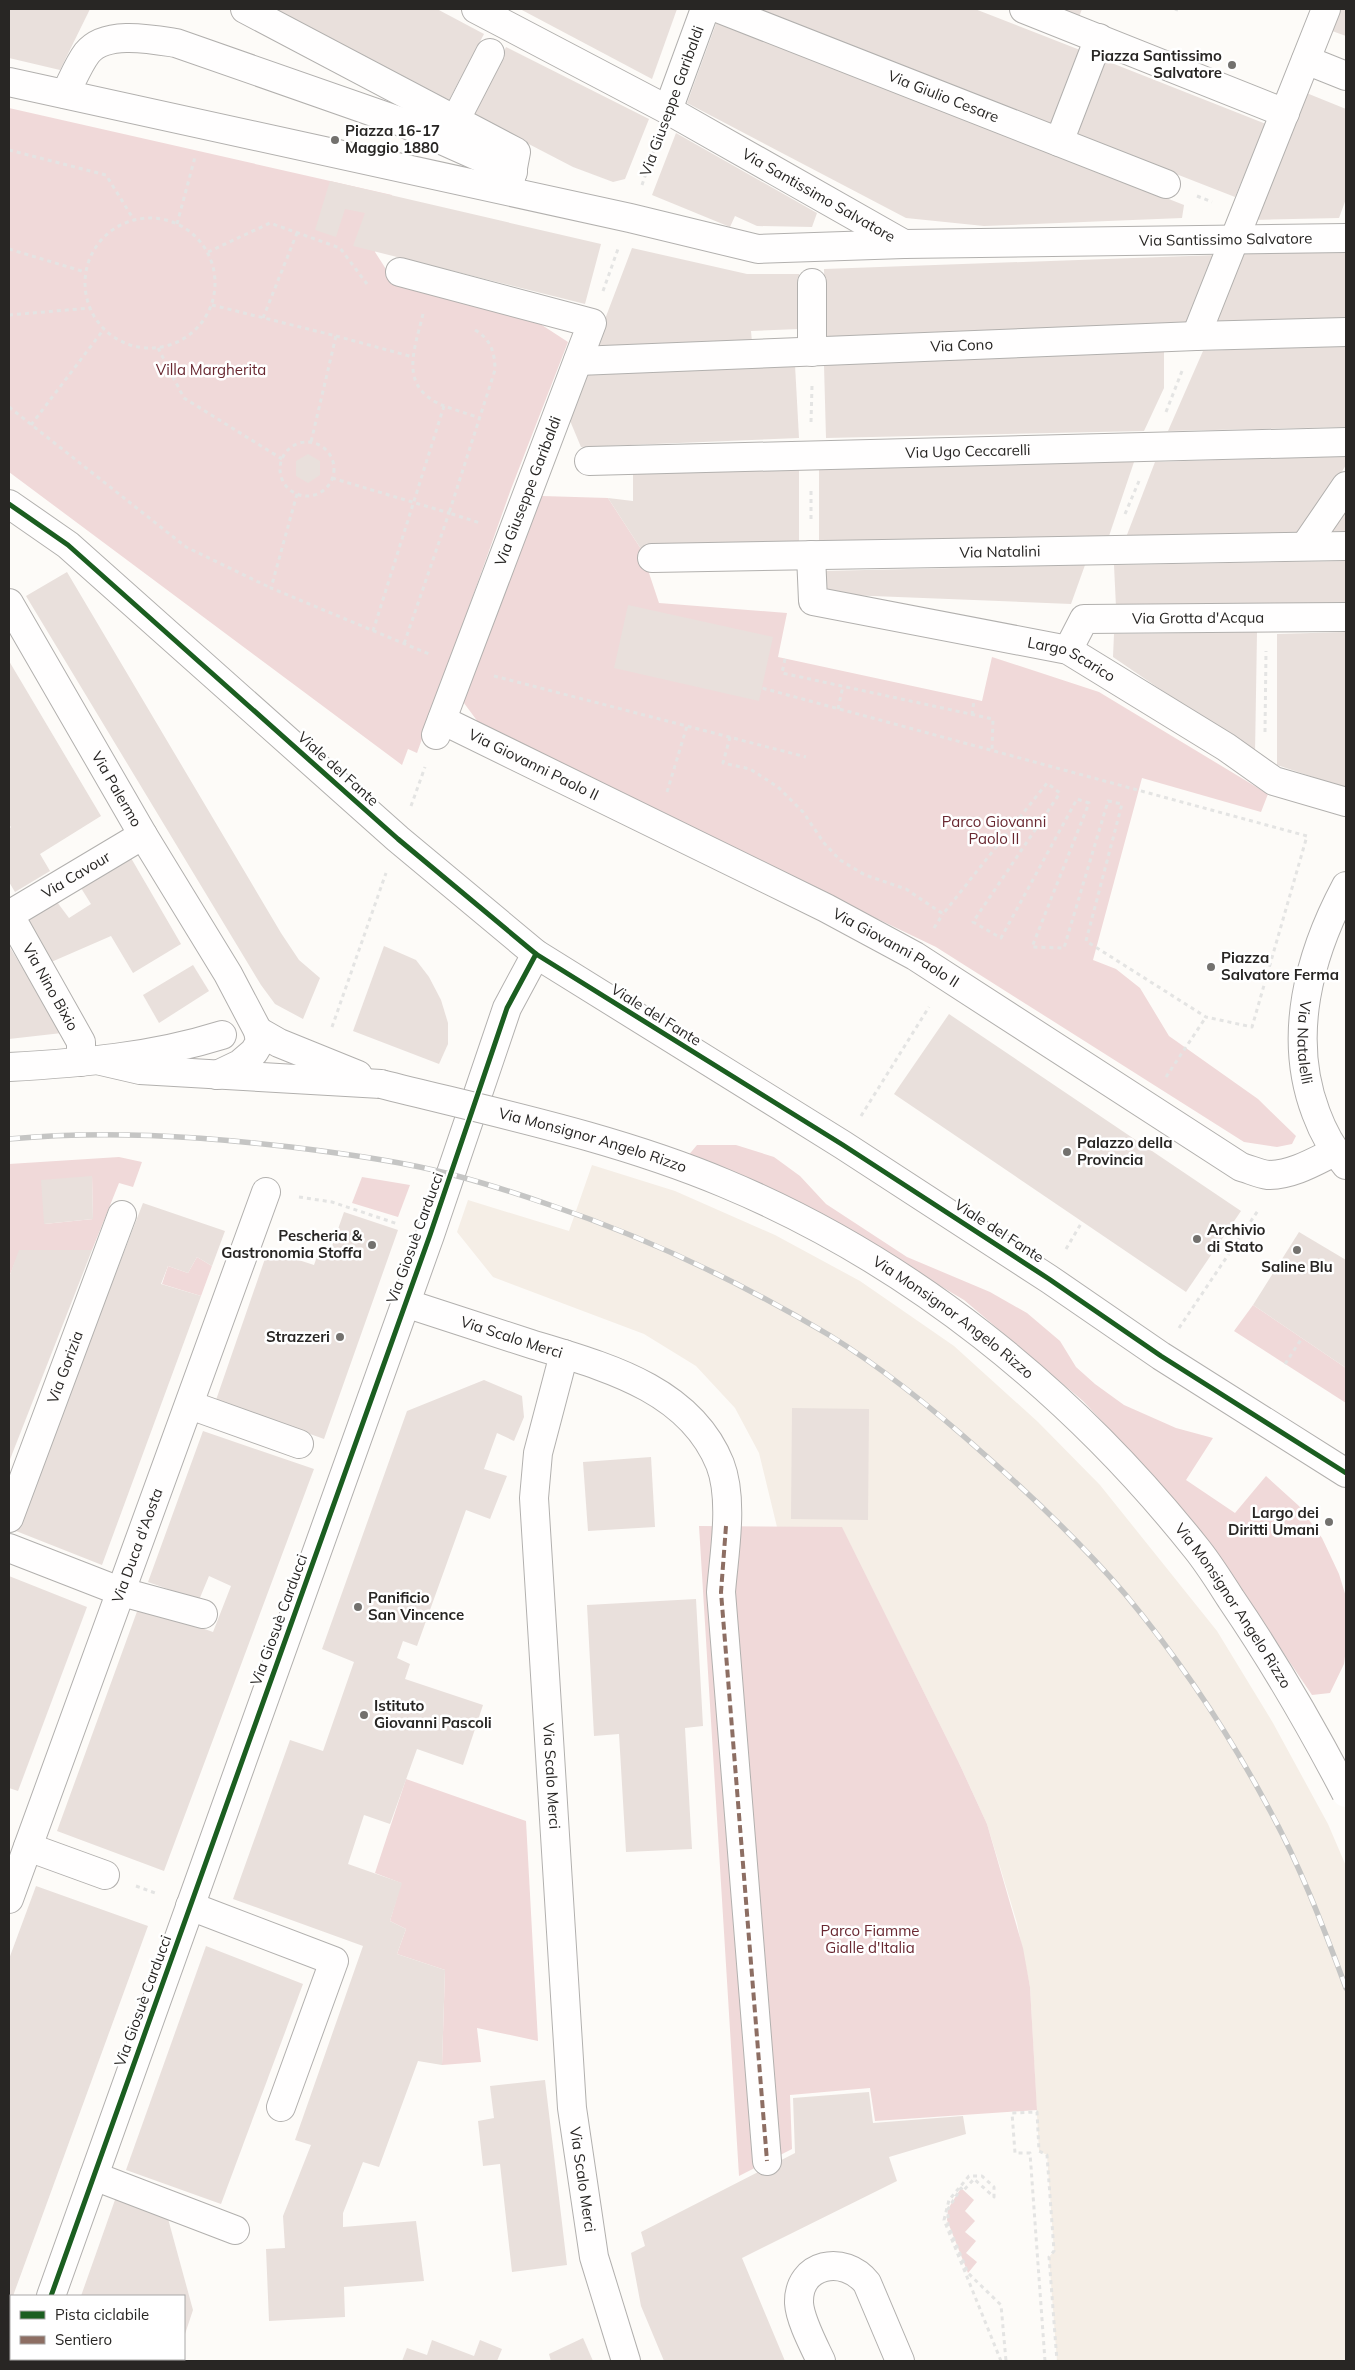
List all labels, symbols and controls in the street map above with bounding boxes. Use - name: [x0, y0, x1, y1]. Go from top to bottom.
- street label: Via Giuseppe Garibaldi: [635, 23, 708, 179]
- place label: Piazza Santissimo Salvatore: [1091, 46, 1222, 82]
- marker: Piazza Santissimo Salvatore: [1226, 59, 1238, 71]
- street label: Via Giulio Cesare: [885, 66, 1002, 127]
- place label: Piazza 16-17 Maggio 1880: [345, 121, 440, 157]
- marker: Piazza 16-17 Maggio 1880: [329, 134, 341, 146]
- street label: Via Santissimo Salvatore: [739, 144, 899, 246]
- street label: Via Santissimo Salvatore: [1139, 228, 1312, 250]
- street label: Via Cono: [930, 334, 993, 356]
- park label: Villa Margherita: [156, 360, 266, 379]
- street label: Via Giuseppe Garibaldi: [490, 413, 565, 568]
- street label: Via Ugo Ceccarelli: [905, 440, 1031, 462]
- street label: Via Natalini: [959, 541, 1041, 562]
- street label: Via Grotta d'Acqua: [1132, 608, 1264, 628]
- street label: Largo Scarico: [1026, 632, 1119, 686]
- street label: Via Giovanni Paolo II: [466, 724, 602, 804]
- street label: Viale del Fante: [294, 727, 383, 810]
- street label: Via Palermo: [88, 748, 146, 830]
- park label: Parco Giovanni Paolo II: [942, 812, 1046, 848]
- street label: Via Cavour: [38, 847, 114, 902]
- street label: Via Giovanni Paolo II: [830, 903, 963, 991]
- street label: Via Nino Bixio: [19, 940, 83, 1034]
- place label: Piazza Salvatore Ferma: [1221, 948, 1339, 984]
- marker: Piazza Salvatore Ferma: [1205, 961, 1217, 973]
- street label: Viale del Fante: [608, 979, 705, 1050]
- street label: Via Natalelli: [1294, 999, 1317, 1086]
- street label: Via Monsignor Angelo Rizzo: [497, 1103, 689, 1177]
- place label: Palazzo della Provincia: [1077, 1133, 1172, 1169]
- marker: Palazzo della Provincia: [1061, 1146, 1073, 1158]
- street label: Via Giosuè Carducci: [382, 1169, 447, 1306]
- street label: Viale del Fante: [951, 1195, 1047, 1266]
- place label: Archivio di Stato: [1207, 1220, 1266, 1256]
- place label: Pescheria & Gastronomia Stoffa: [221, 1226, 363, 1262]
- marker: Archivio di Stato: [1191, 1233, 1203, 1245]
- marker: Pescheria & Gastronomia Stoffa: [366, 1239, 378, 1251]
- marker: Saline Blu: [1291, 1244, 1303, 1256]
- street label: Via Monsignor Angelo Rizzo: [869, 1252, 1038, 1383]
- place label: Saline Blu: [1261, 1257, 1333, 1276]
- street label: Via Scalo Merci: [458, 1312, 565, 1362]
- place label: Strazzeri: [266, 1327, 330, 1346]
- street label: Via Gorizia: [43, 1328, 87, 1406]
- marker: Strazzeri: [334, 1331, 346, 1343]
- street label: Via Duca d'Aosta: [107, 1485, 167, 1605]
- place label: Largo dei Diritti Umani: [1228, 1503, 1319, 1539]
- marker: Largo dei Diritti Umani: [1323, 1516, 1335, 1528]
- street label: Via Monsignor Angelo Rizzo: [1171, 1519, 1296, 1692]
- street label: Via Giosuè Carducci: [246, 1551, 311, 1688]
- place label: Panificio San Vincence: [368, 1588, 464, 1624]
- marker: Panificio San Vincence: [352, 1601, 364, 1613]
- place label: Istituto Giovanni Pascoli: [374, 1696, 492, 1732]
- marker: Istituto Giovanni Pascoli: [358, 1709, 370, 1721]
- street label: Via Scalo Merci: [539, 1722, 565, 1830]
- park label: Parco Fiamme Gialle d'Italia: [820, 1921, 920, 1957]
- street label: Via Giosuè Carducci: [110, 1932, 175, 2069]
- street label: Via Scalo Merci: [566, 2125, 600, 2233]
- legend: [10, 2295, 185, 2360]
- text: Pista ciclabile: [55, 2305, 149, 2324]
- text: Sentiero: [55, 2330, 112, 2349]

